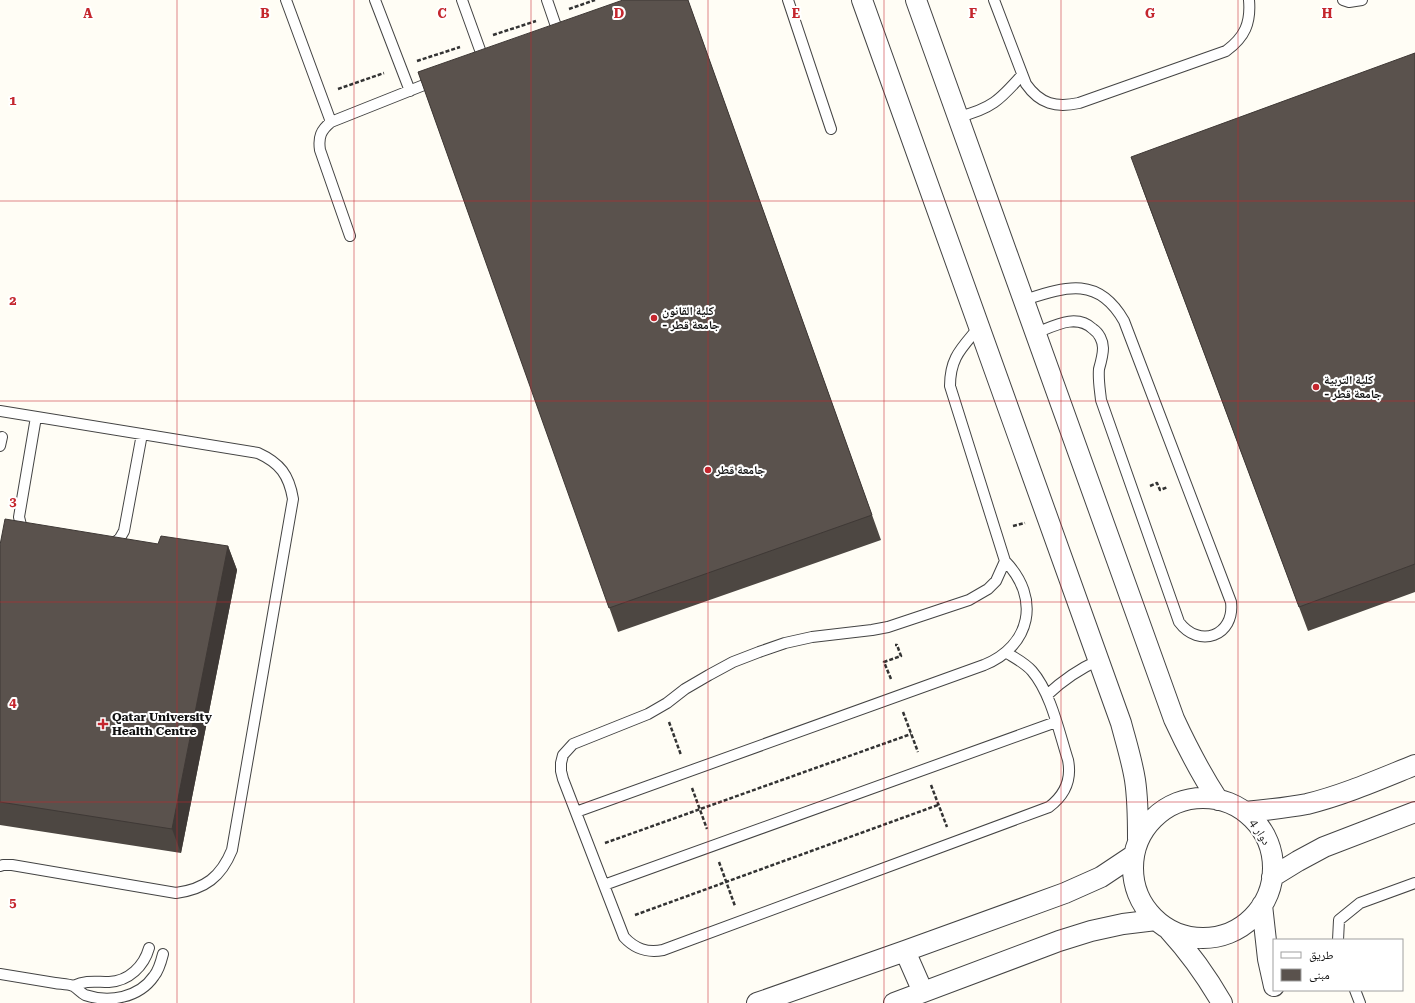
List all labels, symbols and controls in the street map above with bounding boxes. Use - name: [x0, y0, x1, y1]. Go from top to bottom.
- text: A: [83, 6, 93, 21]
- text: B: [260, 6, 270, 21]
- text: C: [437, 6, 447, 21]
- text: D: [614, 6, 624, 21]
- text: E: [792, 6, 800, 21]
- text: F: [969, 6, 977, 21]
- text: G: [1145, 6, 1155, 21]
- text: H: [1322, 6, 1333, 21]
- text: 1: [9, 93, 17, 108]
- text: 2: [9, 293, 17, 308]
- place label: كلية القانون - جامعة قطر: [662, 304, 720, 332]
- marker: كلية القانون - جامعة قطر: [649, 313, 659, 323]
- place label: كلية التربية - جامعة قطر: [1324, 373, 1382, 401]
- marker: كلية التربية - جامعة قطر: [1311, 382, 1321, 392]
- place label: جامعة قطر: [715, 463, 765, 477]
- marker: جامعة قطر: [703, 465, 713, 475]
- text: 3: [9, 494, 17, 509]
- text: 4: [9, 695, 17, 710]
- place label: Qatar University Health Centre: [112, 710, 213, 738]
- marker: Qatar University Health Centre: [97, 718, 109, 730]
- street label: دوار 4: [1247, 817, 1273, 848]
- text: 5: [9, 895, 17, 910]
- legend: [1273, 939, 1403, 991]
- text: طريق: [1309, 948, 1334, 962]
- text: مبنى: [1309, 968, 1330, 982]

